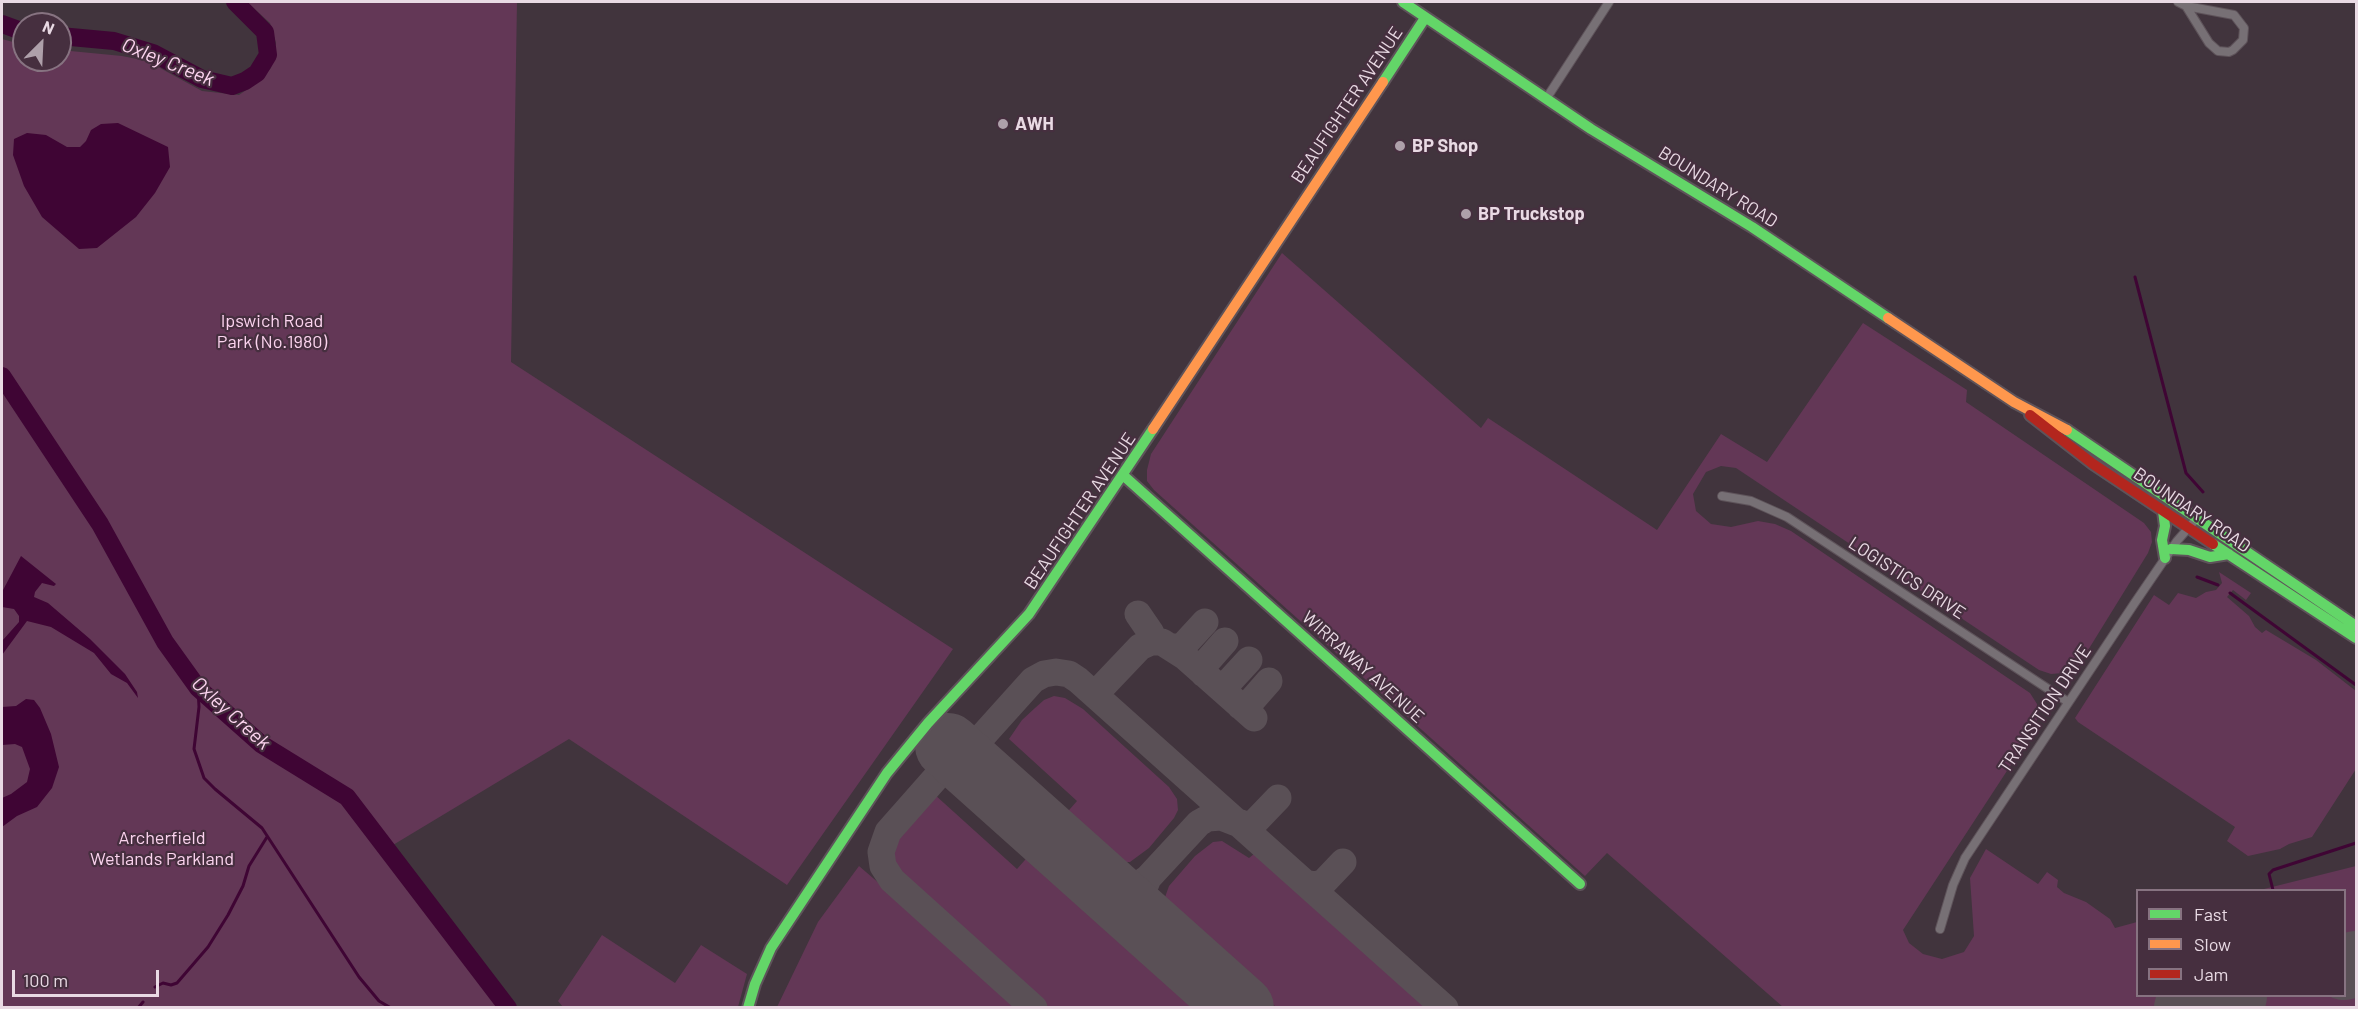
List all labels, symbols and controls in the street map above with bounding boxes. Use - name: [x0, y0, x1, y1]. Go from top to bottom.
- north arrow: [12, 12, 72, 72]
- text: N: [40, 16, 57, 38]
- street label: BEAUFIGHTER AVENUE: [1287, 23, 1407, 187]
- water label: Oxley Creek: [118, 33, 218, 91]
- place label: AWH: [1015, 113, 1054, 135]
- marker: AWH: [996, 117, 1010, 131]
- place label: BP Shop: [1412, 135, 1478, 157]
- marker: BP Shop: [1393, 139, 1407, 153]
- street label: BOUNDARY ROAD: [1654, 142, 1782, 232]
- place label: BP Truckstop: [1478, 203, 1585, 225]
- marker: BP Truckstop: [1459, 207, 1473, 221]
- park label: Ipswich Road Park (No.1980): [217, 310, 327, 352]
- street label: BEAUFIGHTER AVENUE: [1020, 429, 1140, 593]
- street label: BOUNDARY ROAD: [2129, 463, 2255, 557]
- street label: LOGISTICS DRIVE: [1844, 532, 1970, 624]
- street label: WIRRAWAY AVENUE: [1298, 607, 1428, 727]
- street label: TRANSITION DRIVE: [1994, 641, 2096, 777]
- water label: Oxley Creek: [187, 671, 275, 755]
- park label: Archerfield Wetlands Parkland: [90, 827, 234, 870]
- legend: [2136, 889, 2346, 997]
- text: Fast: [2194, 903, 2228, 925]
- text: Slow: [2194, 933, 2231, 955]
- scale bar: [15, 958, 162, 996]
- text: Jam: [2194, 963, 2228, 985]
- text: 100 m: [23, 969, 68, 991]

